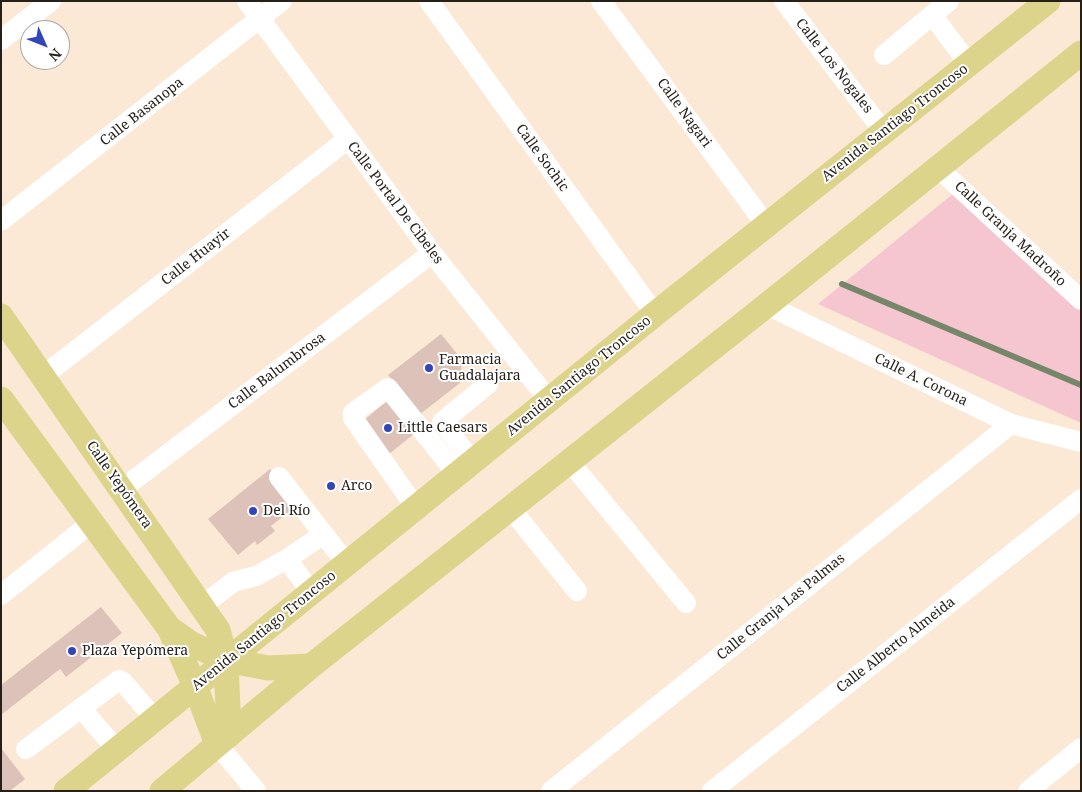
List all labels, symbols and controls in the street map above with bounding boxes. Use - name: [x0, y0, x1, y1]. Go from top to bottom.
- street label: Calle Los Nogales: [792, 15, 876, 117]
- north arrow: [20, 20, 70, 70]
- text: N: [45, 44, 66, 66]
- street label: Avenida Santiago Troncoso: [819, 61, 971, 185]
- street label: Calle Basanopa: [97, 74, 187, 150]
- street label: Calle Nagari: [653, 75, 715, 151]
- street label: Calle Sochic: [512, 121, 572, 195]
- street label: Calle Portal De Cibeles: [344, 139, 446, 267]
- street label: Calle Granja Madroño: [951, 178, 1069, 290]
- street label: Calle Huayir: [158, 225, 234, 289]
- street label: Avenida Santiago Troncoso: [503, 313, 655, 439]
- street label: Calle Balumbrosa: [225, 329, 329, 413]
- street label: Calle A. Corona: [872, 350, 970, 410]
- place label: Farmacia Guadalajara: [439, 352, 521, 384]
- marker: Farmacia Guadalajara: [423, 362, 435, 374]
- place label: Little Caesars: [398, 420, 488, 436]
- marker: Little Caesars: [382, 422, 394, 434]
- street label: Calle Yepómera: [83, 438, 155, 532]
- place label: Arco: [341, 478, 372, 494]
- marker: Arco: [325, 480, 337, 492]
- place label: Del Río: [263, 503, 310, 519]
- marker: Del Río: [247, 505, 259, 517]
- street label: Calle Granja Las Palmas: [714, 550, 848, 664]
- street label: Avenida Santiago Troncoso: [188, 568, 340, 694]
- street label: Calle Alberto Almeida: [833, 594, 959, 696]
- place label: Plaza Yepómera: [82, 643, 188, 659]
- marker: Plaza Yepómera: [66, 645, 78, 657]

